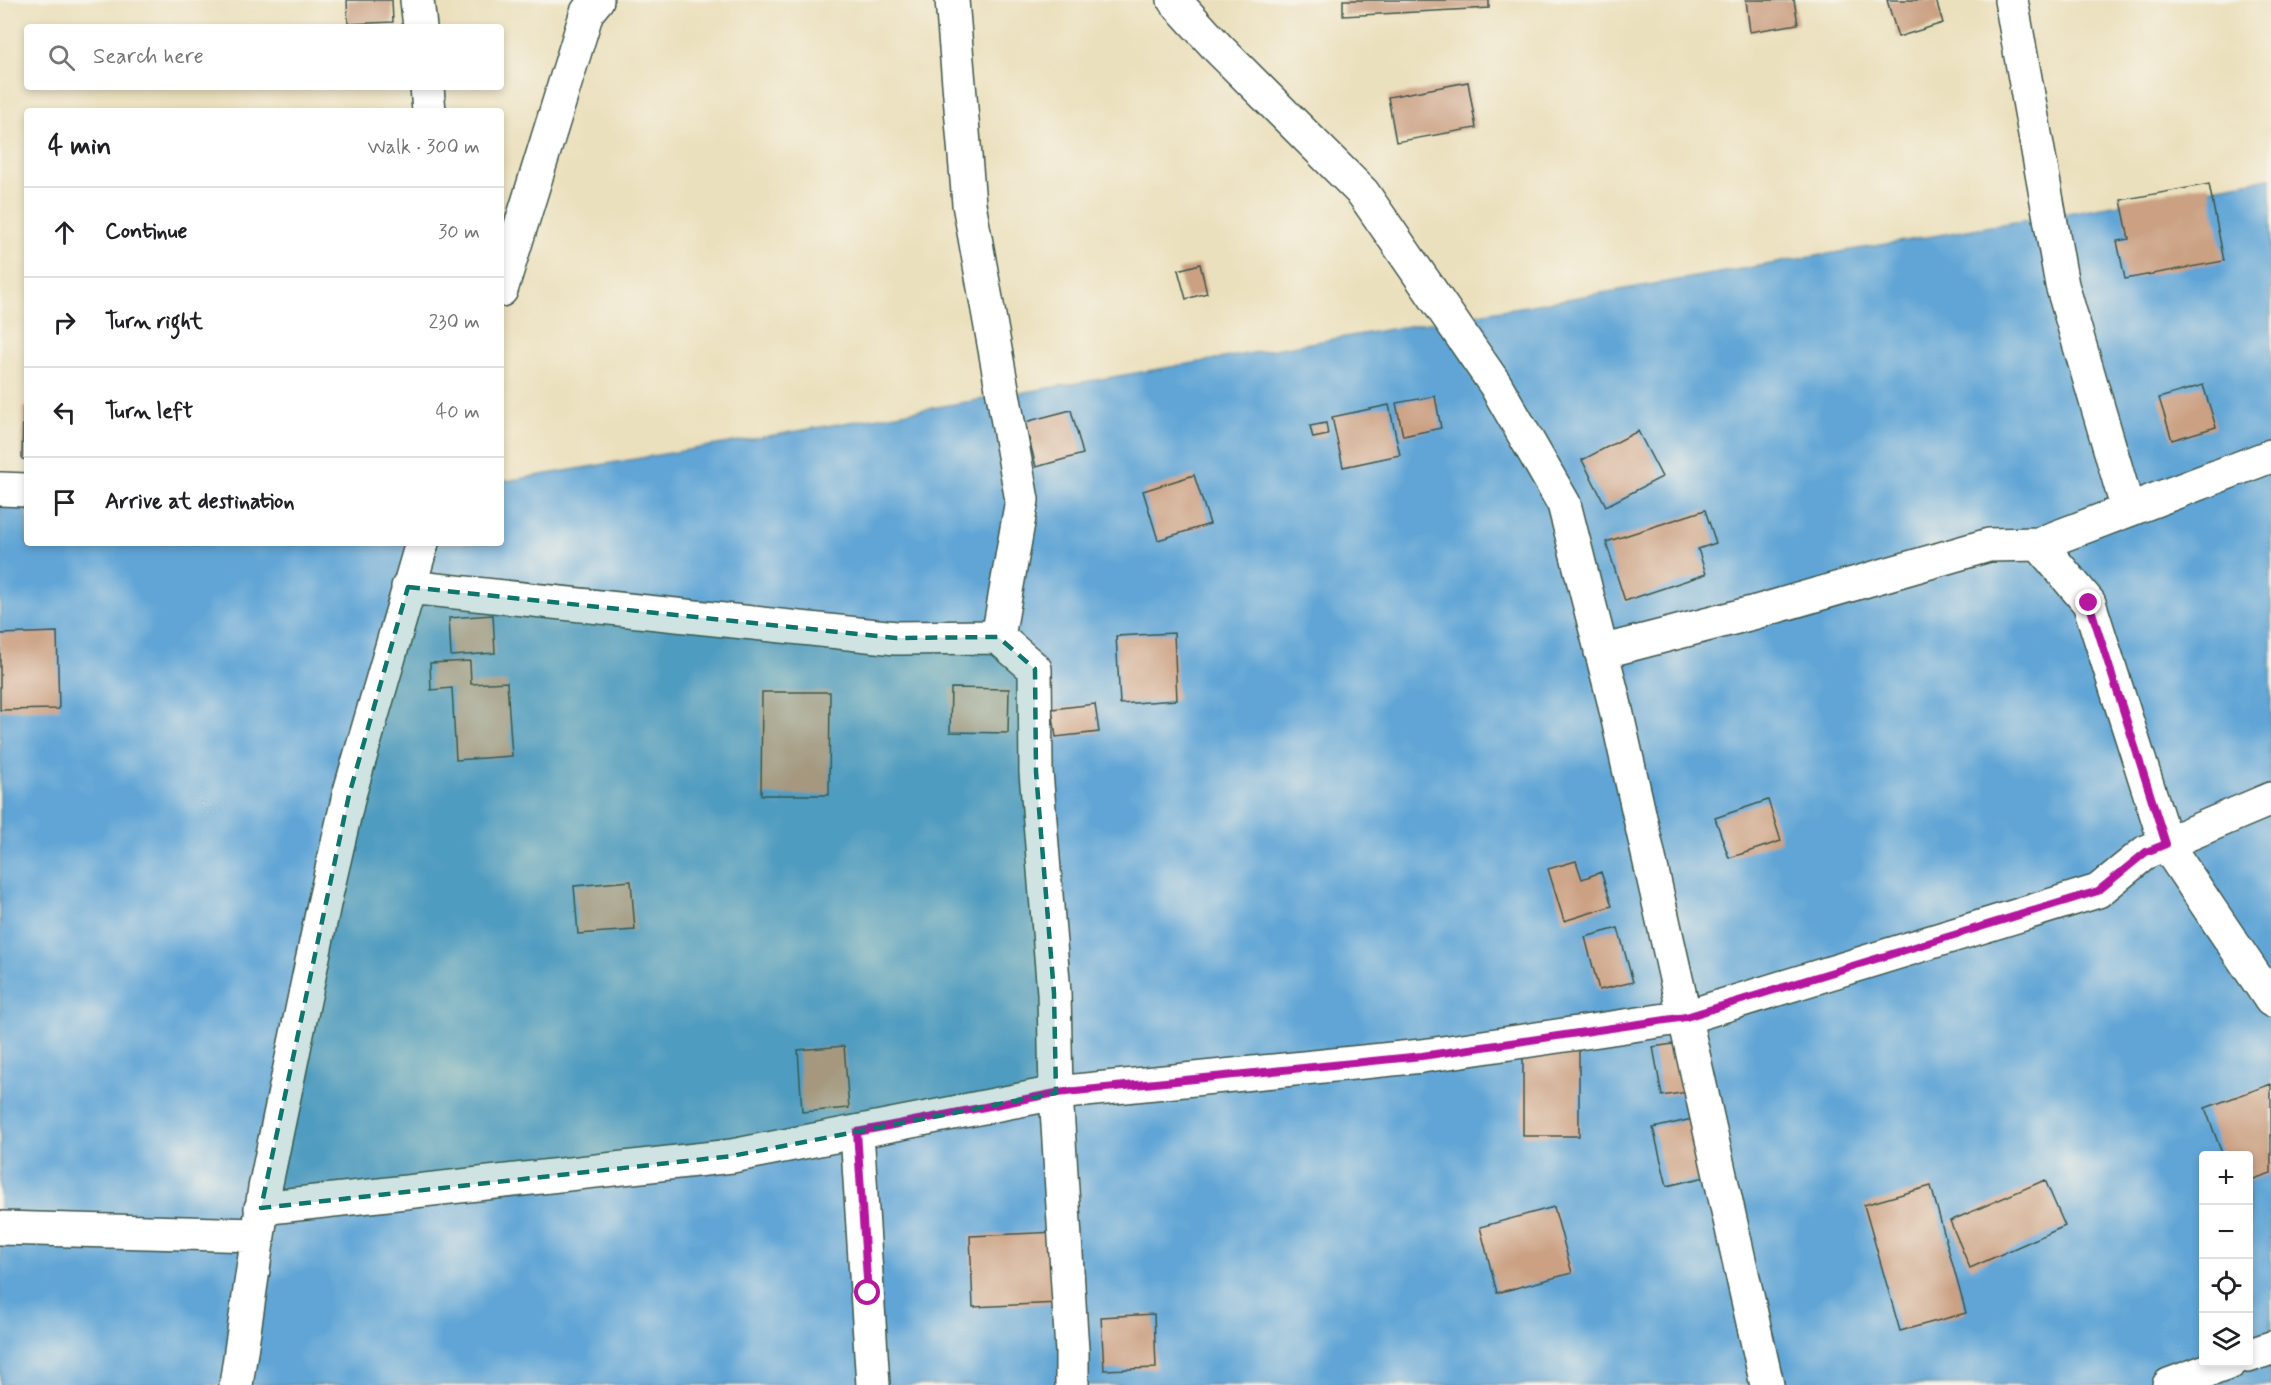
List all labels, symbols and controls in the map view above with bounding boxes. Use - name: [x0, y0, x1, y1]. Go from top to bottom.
- search box: [24, 24, 504, 90]
- icon: search: [45, 41, 78, 74]
- text: Search here: [93, 43, 204, 71]
- text: 4 min: [48, 130, 111, 164]
- text: Walk · 300 m: [368, 134, 480, 161]
- icon: ahead: [48, 216, 81, 249]
- text: Continue: [105, 218, 187, 246]
- text: 30 m: [438, 219, 480, 246]
- icon: right: [48, 306, 81, 339]
- text: Turn right: [105, 308, 203, 336]
- text: 230 m: [428, 309, 480, 336]
- icon: left: [48, 396, 81, 429]
- text: Turn left: [105, 398, 193, 426]
- text: 40 m: [436, 399, 480, 426]
- icon: arrive: [48, 486, 81, 519]
- text: Arrive at destination: [105, 488, 295, 516]
- route end: [2075, 589, 2101, 615]
- map controls: [2199, 1151, 2253, 1367]
- button: +: [2199, 1151, 2253, 1205]
- button: −: [2199, 1205, 2253, 1259]
- button: locate: [2199, 1259, 2253, 1313]
- route start: [854, 1279, 880, 1305]
- button: layers: [2199, 1313, 2253, 1367]

